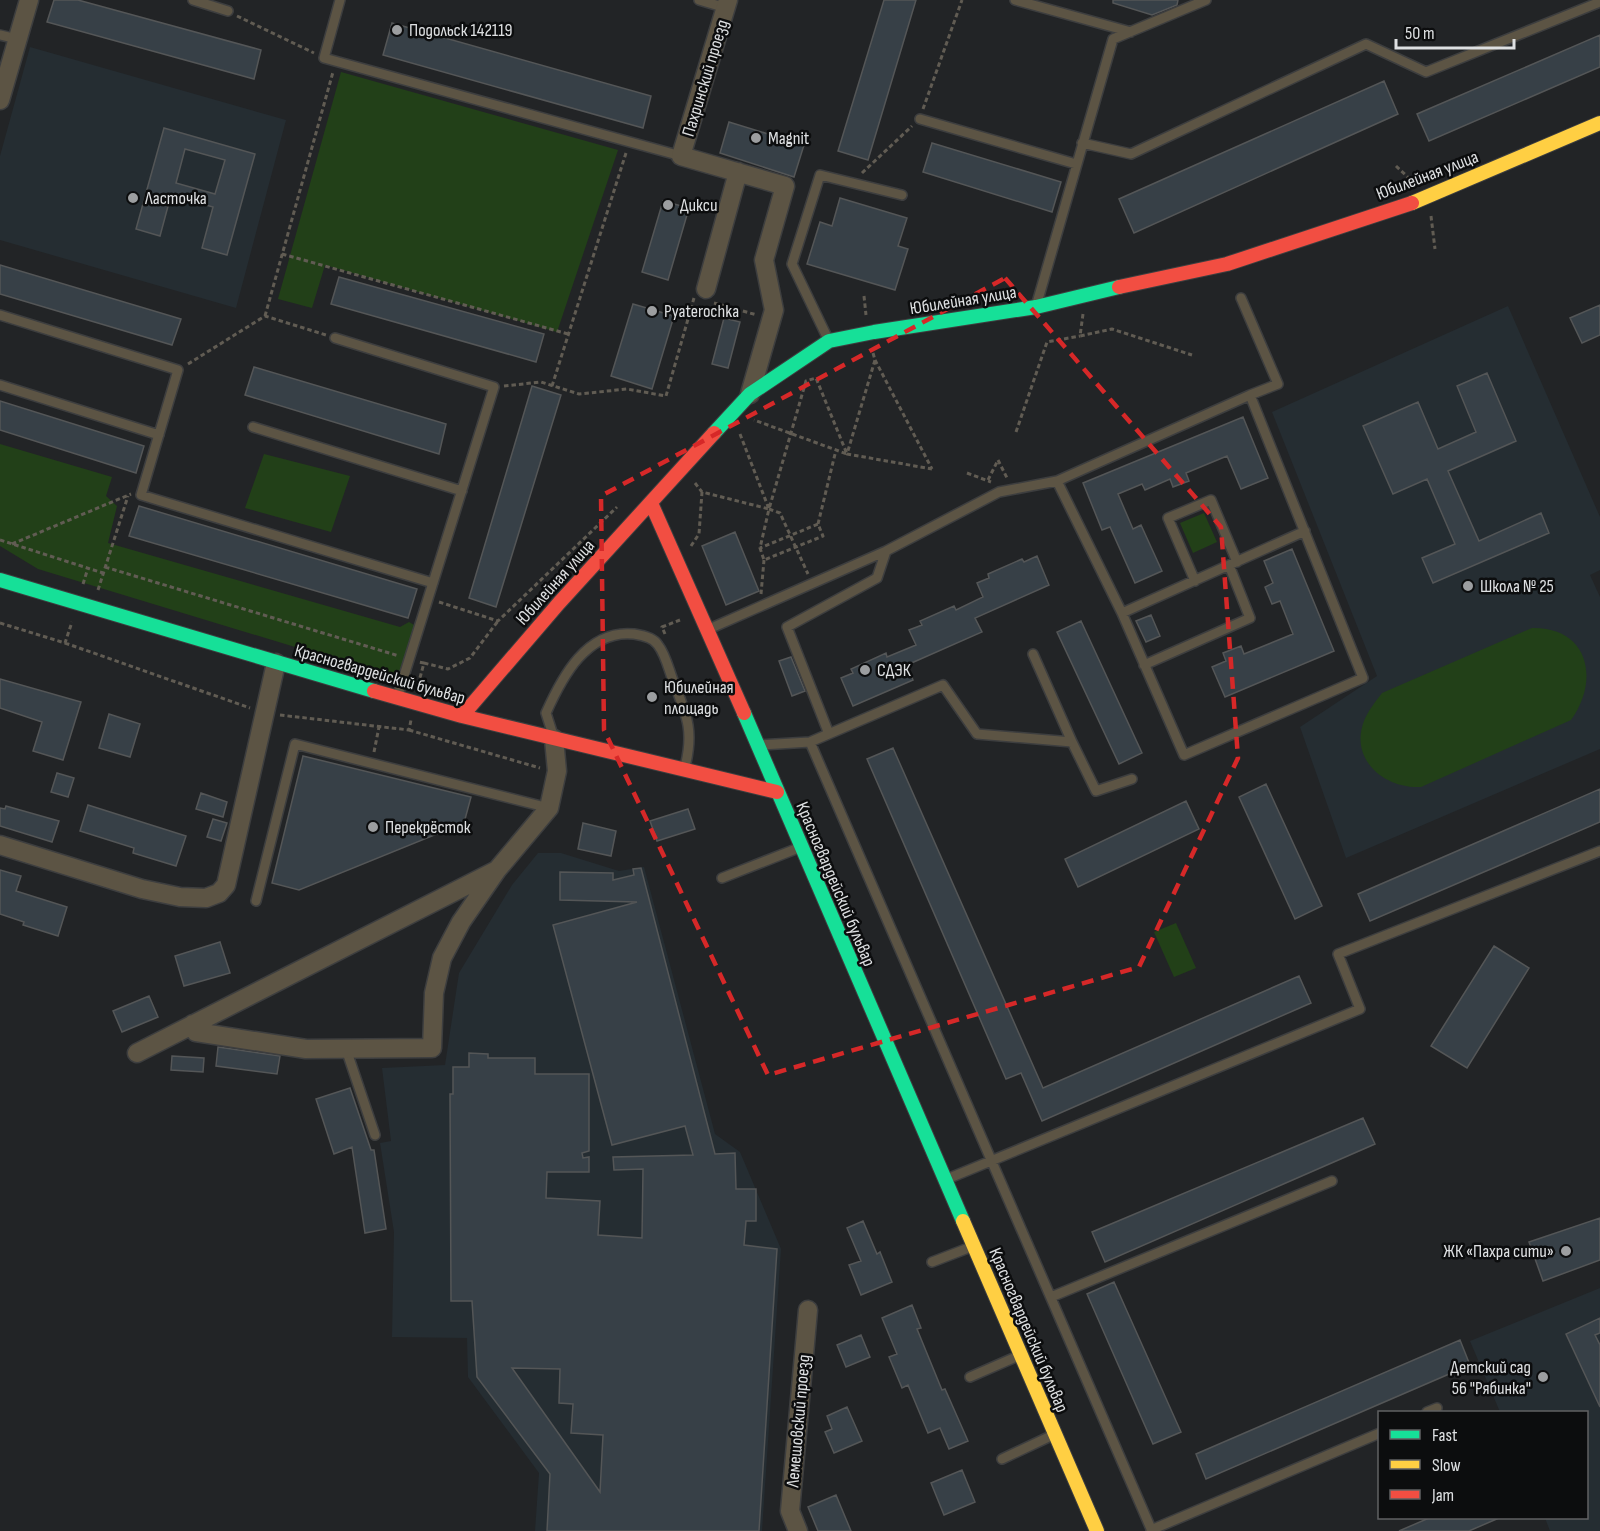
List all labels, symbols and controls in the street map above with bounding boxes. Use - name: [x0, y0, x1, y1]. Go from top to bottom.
- scale bar: [1396, 12, 1514, 50]
- street label: Пахринский проезд: [678, 17, 733, 139]
- place label: Подольск 142119: [409, 20, 512, 41]
- marker: Подольск 142119: [390, 23, 404, 37]
- text: 50 m: [1405, 23, 1435, 44]
- place label: Magnit: [768, 128, 810, 149]
- marker: Magnit: [749, 131, 763, 145]
- street label: Юбилейная улица: [1373, 146, 1481, 205]
- place label: Ласточка: [144, 188, 207, 209]
- marker: Ласточка: [126, 191, 140, 205]
- place label: Дикси: [680, 195, 717, 216]
- marker: Дикси: [661, 198, 675, 212]
- street label: Юбилейная улица: [908, 282, 1018, 319]
- place label: Pyaterochka: [664, 301, 739, 322]
- marker: Pyaterochka: [645, 304, 659, 318]
- street label: Юбилейная улица: [512, 535, 599, 629]
- place label: Школа № 25: [1480, 576, 1554, 597]
- marker: Школа № 25: [1461, 579, 1475, 593]
- street label: Красногвардейский бульвар: [292, 640, 468, 709]
- place label: СДЭК: [877, 660, 912, 681]
- marker: СДЭК: [858, 663, 872, 677]
- place label: Юбилейная площадь: [664, 677, 734, 719]
- marker: Юбилейная площадь: [645, 690, 659, 704]
- street label: Красногвардейский бульвар: [791, 799, 880, 970]
- place label: Перекрёсток: [385, 817, 471, 838]
- marker: Перекрёсток: [366, 820, 380, 834]
- place label: ЖК «Пахра сити»: [1443, 1241, 1554, 1262]
- marker: ЖК «Пахра сити»: [1559, 1244, 1573, 1258]
- street label: Красногвардейский бульвар: [984, 1245, 1073, 1416]
- street label: Лемешовский проезд: [782, 1354, 815, 1489]
- place label: Детский сад 56 "Рябинка": [1450, 1357, 1531, 1399]
- marker: Детский сад 56 "Рябинка": [1536, 1370, 1550, 1384]
- legend: [1378, 1411, 1588, 1519]
- text: Fast: [1432, 1425, 1458, 1446]
- text: Slow: [1432, 1455, 1461, 1476]
- text: Jam: [1431, 1485, 1454, 1506]

